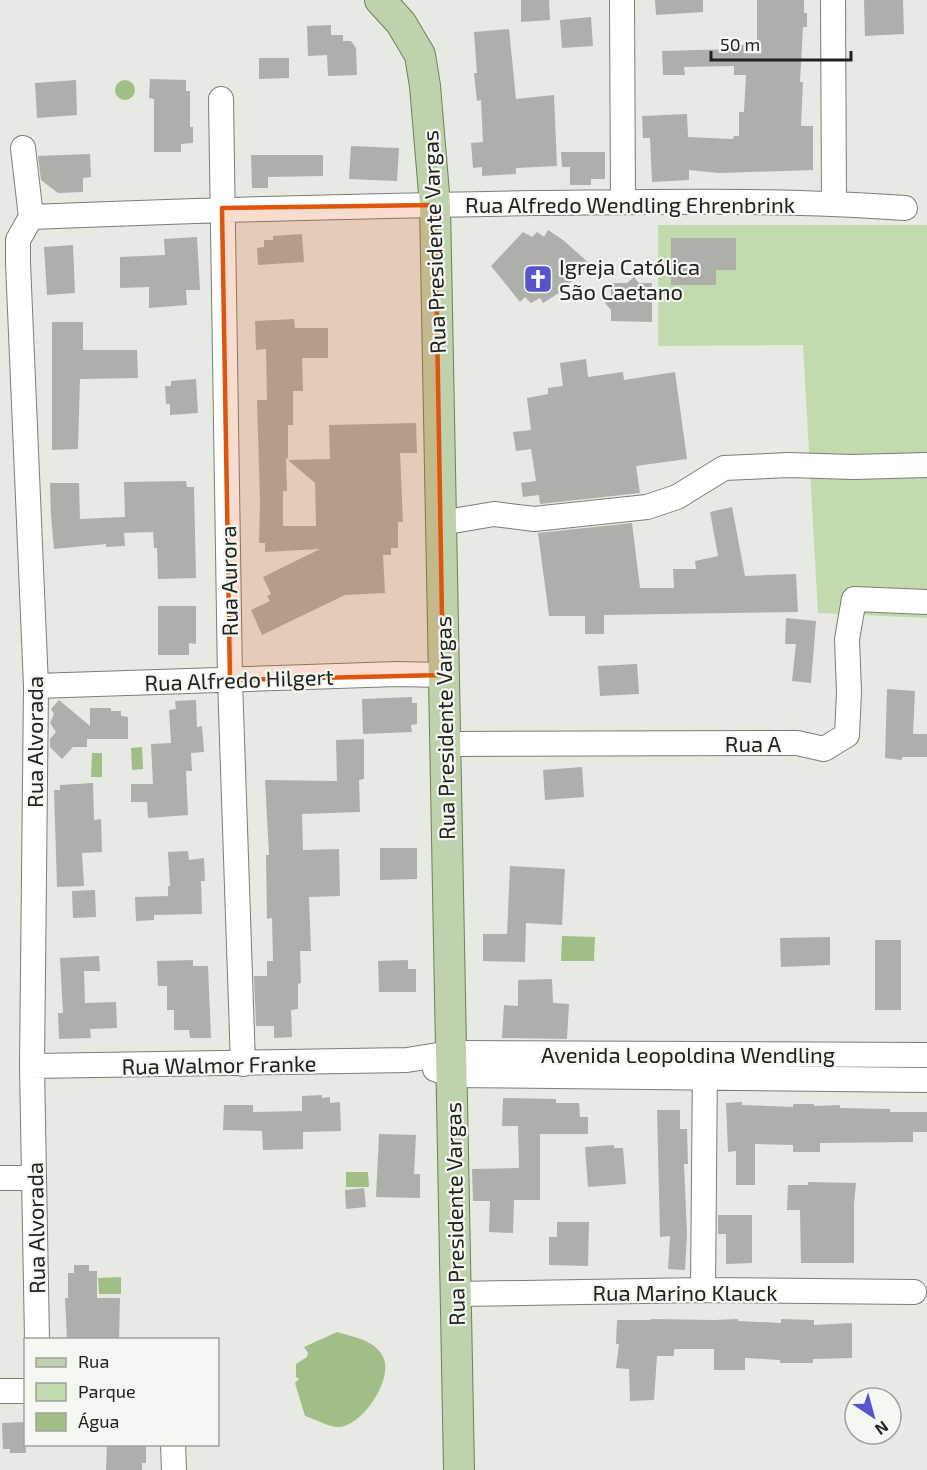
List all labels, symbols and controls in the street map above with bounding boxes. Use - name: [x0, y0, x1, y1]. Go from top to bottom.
- scale bar: [711, 24, 850, 62]
- text: 50 m: [720, 33, 760, 55]
- street label: Rua Presidente Vargas: [416, 130, 450, 354]
- street label: Rua Alfredo Wendling Ehrenbrink: [465, 191, 795, 217]
- place label: Igreja Católica São Caetano: [559, 253, 700, 304]
- church icon: Igreja Católica São Caetano: [522, 263, 554, 295]
- street label: Rua Aurora: [214, 525, 242, 637]
- street label: Rua Presidente Vargas: [429, 616, 459, 840]
- street label: Rua Alfredo Hilgert: [144, 663, 334, 695]
- street label: Rua Alvorada: [21, 676, 47, 808]
- street label: Rua A: [725, 730, 781, 756]
- street label: Avenida Leopoldina Wendling: [541, 1041, 835, 1067]
- street label: Rua Walmor Franke: [121, 1049, 317, 1079]
- street label: Rua Presidente Vargas: [439, 1102, 469, 1326]
- street label: Rua Alvorada: [21, 1162, 49, 1294]
- street label: Rua Marino Klauck: [592, 1279, 778, 1305]
- legend: [24, 1338, 219, 1446]
- text: Rua: [78, 1350, 109, 1372]
- text: Parque: [78, 1380, 136, 1402]
- north arrow: [843, 1386, 903, 1446]
- text: Água: [78, 1410, 119, 1432]
- text: N: [872, 1417, 892, 1440]

